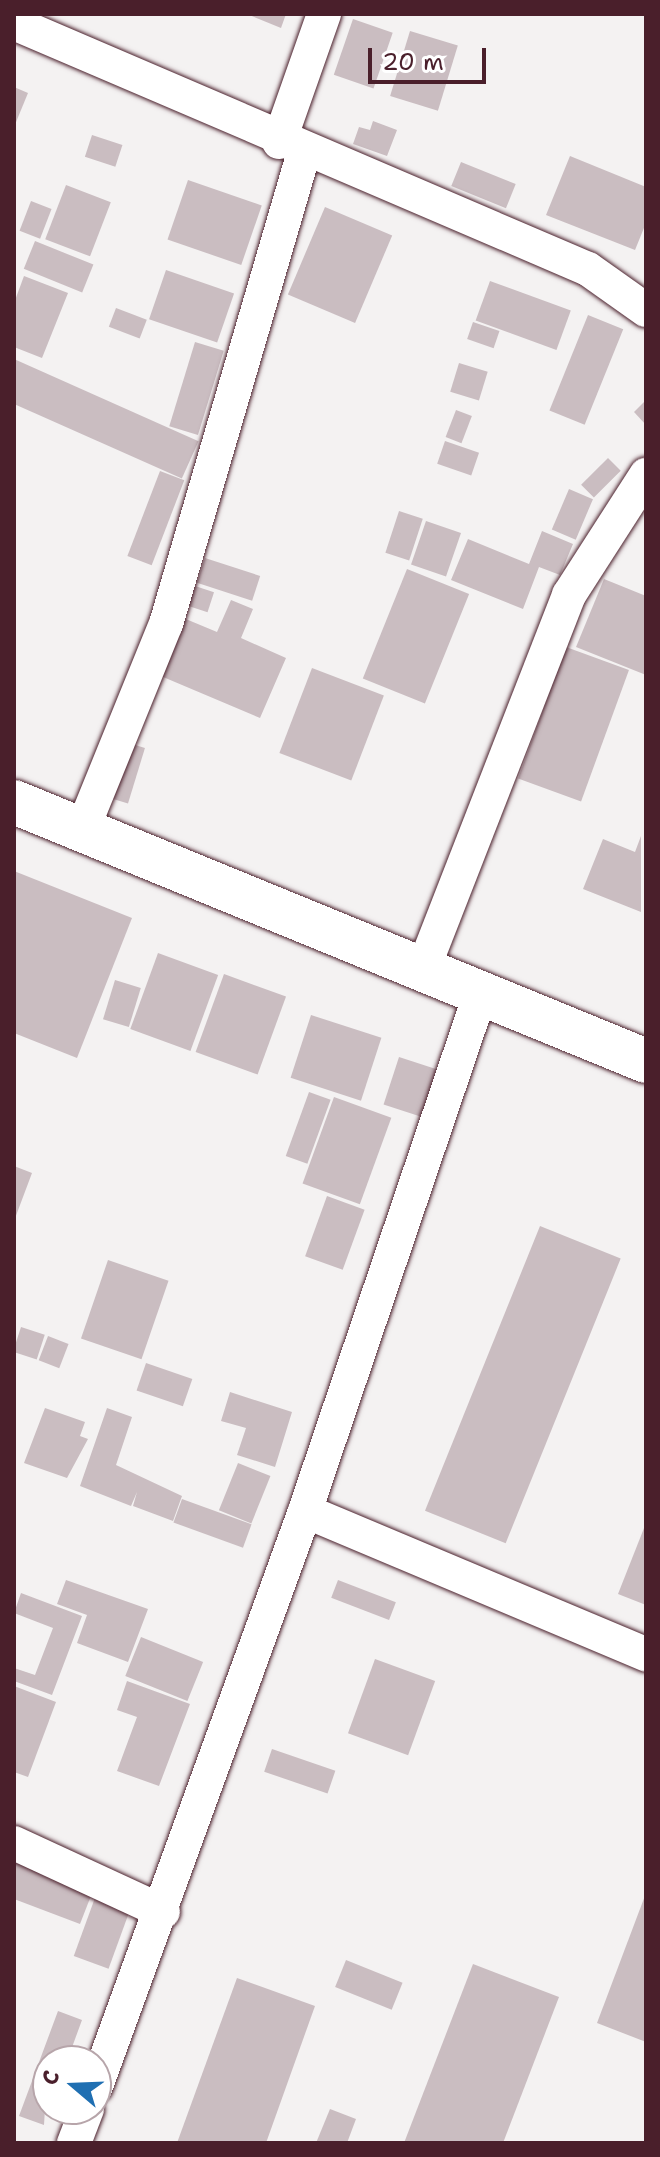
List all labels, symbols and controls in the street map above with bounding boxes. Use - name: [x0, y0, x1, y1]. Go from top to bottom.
- scale bar: [372, 32, 490, 82]
- text: 20 m: [382, 46, 444, 78]
- north arrow: [32, 2045, 112, 2125]
- text: С: [35, 2067, 67, 2089]

